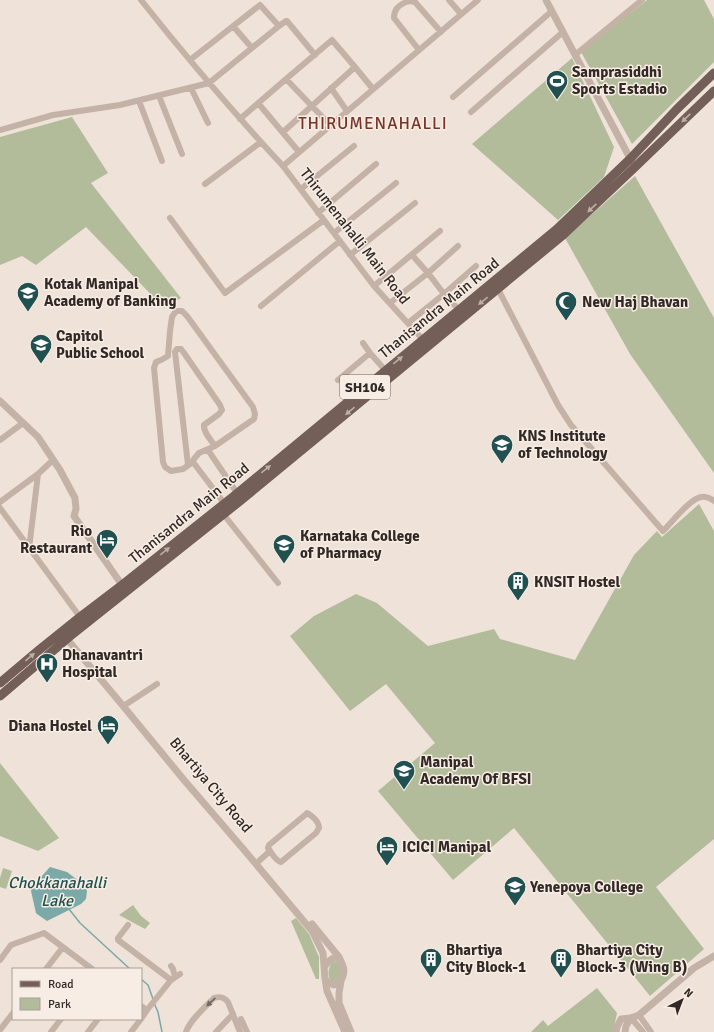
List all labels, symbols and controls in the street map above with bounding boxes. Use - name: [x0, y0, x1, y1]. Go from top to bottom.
- place label: Samprasiddhi Sports Estadio: [572, 63, 667, 98]
- sports icon: Samprasiddhi Sports Estadio: [544, 68, 570, 101]
- district label: THIRUMENAHALLI: [298, 113, 448, 134]
- one-way arrow: [681, 113, 691, 123]
- street label: Thirumenahalli Main Road: [296, 164, 414, 308]
- one-way arrow: [587, 203, 597, 213]
- street label: Thanisandra Main Road: [375, 254, 503, 362]
- place label: Kotak Manipal Academy of Banking: [44, 275, 177, 310]
- school or university icon: Kotak Manipal Academy of Banking: [15, 280, 41, 313]
- mosque icon: New Haj Bhavan: [553, 289, 579, 322]
- place label: New Haj Bhavan: [582, 293, 688, 311]
- one-way arrow: [477, 297, 488, 306]
- place label: Capitol Public School: [56, 327, 145, 362]
- school or university icon: Capitol Public School: [28, 332, 54, 365]
- one-way arrow: [393, 355, 404, 364]
- road number: SH104: [340, 375, 390, 399]
- one-way arrow: [344, 406, 355, 415]
- place label: KNS Institute of Technology: [518, 427, 608, 462]
- school or university icon: KNS Institute of Technology: [489, 432, 515, 465]
- street label: Thanisandra Main Road: [125, 459, 253, 567]
- one-way arrow: [260, 465, 271, 474]
- place label: Rio Restaurant: [20, 522, 92, 557]
- hotel icon: Rio Restaurant: [94, 527, 120, 560]
- place label: Karnataka College of Pharmacy: [300, 527, 420, 562]
- school or university icon: Karnataka College of Pharmacy: [271, 532, 297, 565]
- one-way arrow: [159, 547, 170, 555]
- building icon: KNSIT Hostel: [505, 569, 531, 602]
- place label: KNSIT Hostel: [534, 573, 620, 591]
- place label: Dhanavantri Hospital: [62, 646, 143, 681]
- hospital icon: Dhanavantri Hospital: [34, 651, 60, 684]
- one-way arrow: [24, 653, 35, 662]
- hotel icon: Diana Hostel: [95, 713, 121, 746]
- place label: Diana Hostel: [8, 717, 92, 735]
- street label: Bhartiya City Road: [166, 734, 256, 836]
- place label: Manipal Academy Of BFSI: [420, 753, 532, 788]
- school or university icon: Manipal Academy Of BFSI: [391, 758, 417, 791]
- hotel icon: ICICI Manipal: [374, 834, 400, 867]
- place label: ICICI Manipal: [402, 838, 491, 856]
- water label: Chokkanahalli Lake: [8, 873, 108, 911]
- school or university icon: Yenepoya College: [502, 874, 528, 907]
- place label: Yenepoya College: [529, 878, 643, 896]
- place label: Bhartiya City Block-1: [446, 941, 526, 976]
- place label: Bhartiya City Block-3 (Wing B): [576, 941, 687, 976]
- building icon: Bhartiya City Block-1: [418, 946, 444, 979]
- building icon: Bhartiya City Block-3 (Wing B): [548, 946, 574, 979]
- legend: [12, 968, 142, 1020]
- text: Road: [48, 977, 74, 992]
- north arrow: [662, 980, 702, 1020]
- text: N: [681, 986, 696, 1000]
- text: Park: [48, 997, 71, 1012]
- one-way arrow: [206, 997, 216, 1006]

